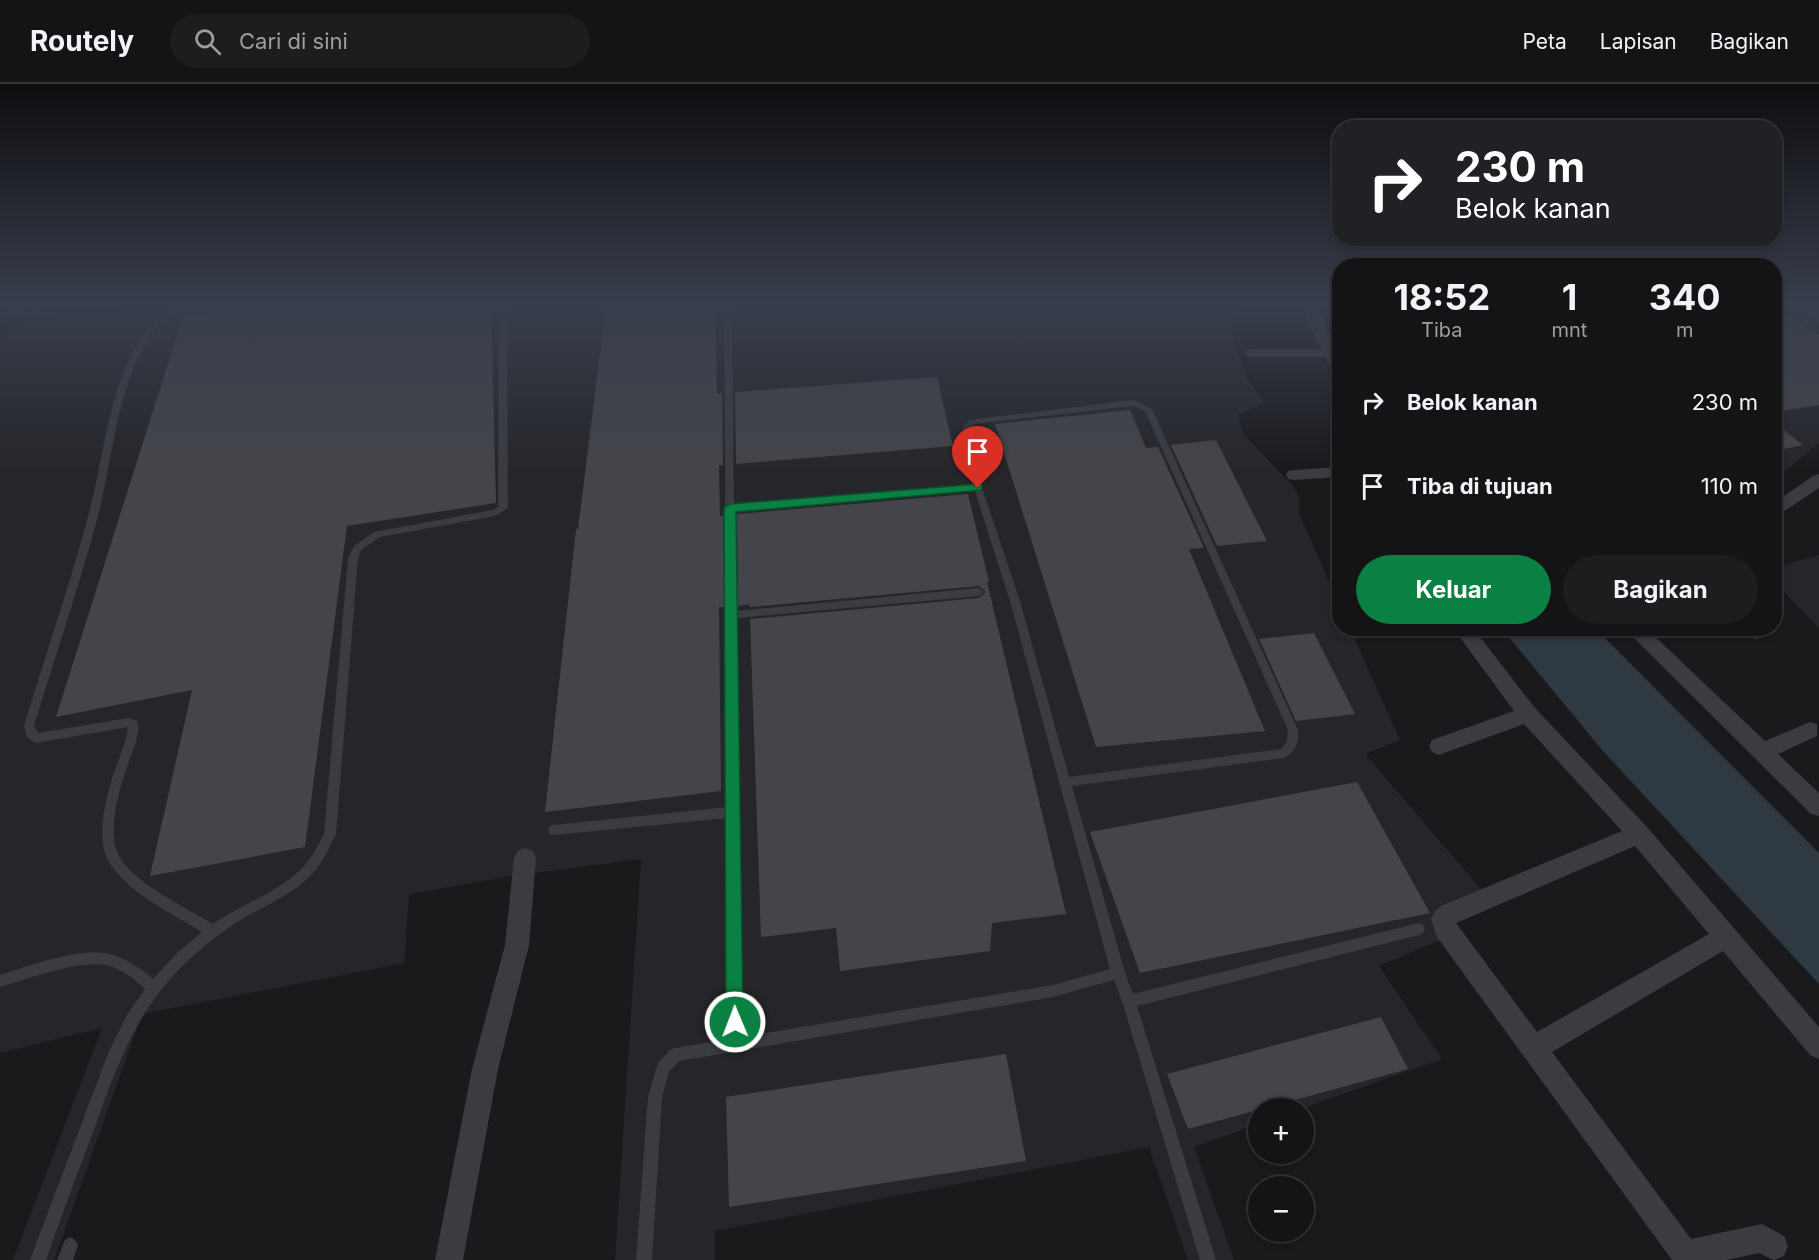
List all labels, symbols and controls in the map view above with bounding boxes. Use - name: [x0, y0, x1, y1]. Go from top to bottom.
- search box: [170, 14, 590, 68]
- text: Routely: [30, 24, 134, 58]
- icon: search: [191, 25, 224, 58]
- text: Cari di sini: [239, 28, 348, 54]
- text: Peta: [1523, 29, 1567, 54]
- text: Lapisan: [1600, 29, 1677, 54]
- text: Bagikan: [1710, 29, 1789, 54]
- text: 230 m: [1455, 141, 1585, 192]
- icon: right: [1356, 144, 1434, 222]
- text: Belok kanan: [1455, 192, 1611, 225]
- text: 18:52: [1393, 275, 1490, 319]
- text: 1: [1562, 275, 1577, 319]
- text: 340: [1649, 275, 1721, 319]
- text: Tiba: [1421, 318, 1462, 342]
- text: mnt: [1551, 318, 1587, 342]
- text: m: [1676, 318, 1693, 342]
- icon: right: [1356, 386, 1389, 419]
- text: Belok kanan: [1407, 389, 1538, 415]
- text: 230 m: [1692, 389, 1758, 415]
- pin: [952, 426, 1003, 488]
- icon: arrive: [961, 435, 994, 468]
- icon: arrive: [1356, 470, 1389, 503]
- text: Tiba di tujuan: [1407, 473, 1553, 499]
- text: 110 m: [1701, 473, 1758, 499]
- button: Keluar: [1356, 555, 1551, 624]
- button: Bagikan: [1563, 555, 1758, 624]
- position arrow: [703, 990, 767, 1054]
- map controls: [1248, 1098, 1314, 1242]
- button: +: [1248, 1098, 1314, 1164]
- button: −: [1248, 1176, 1314, 1242]

